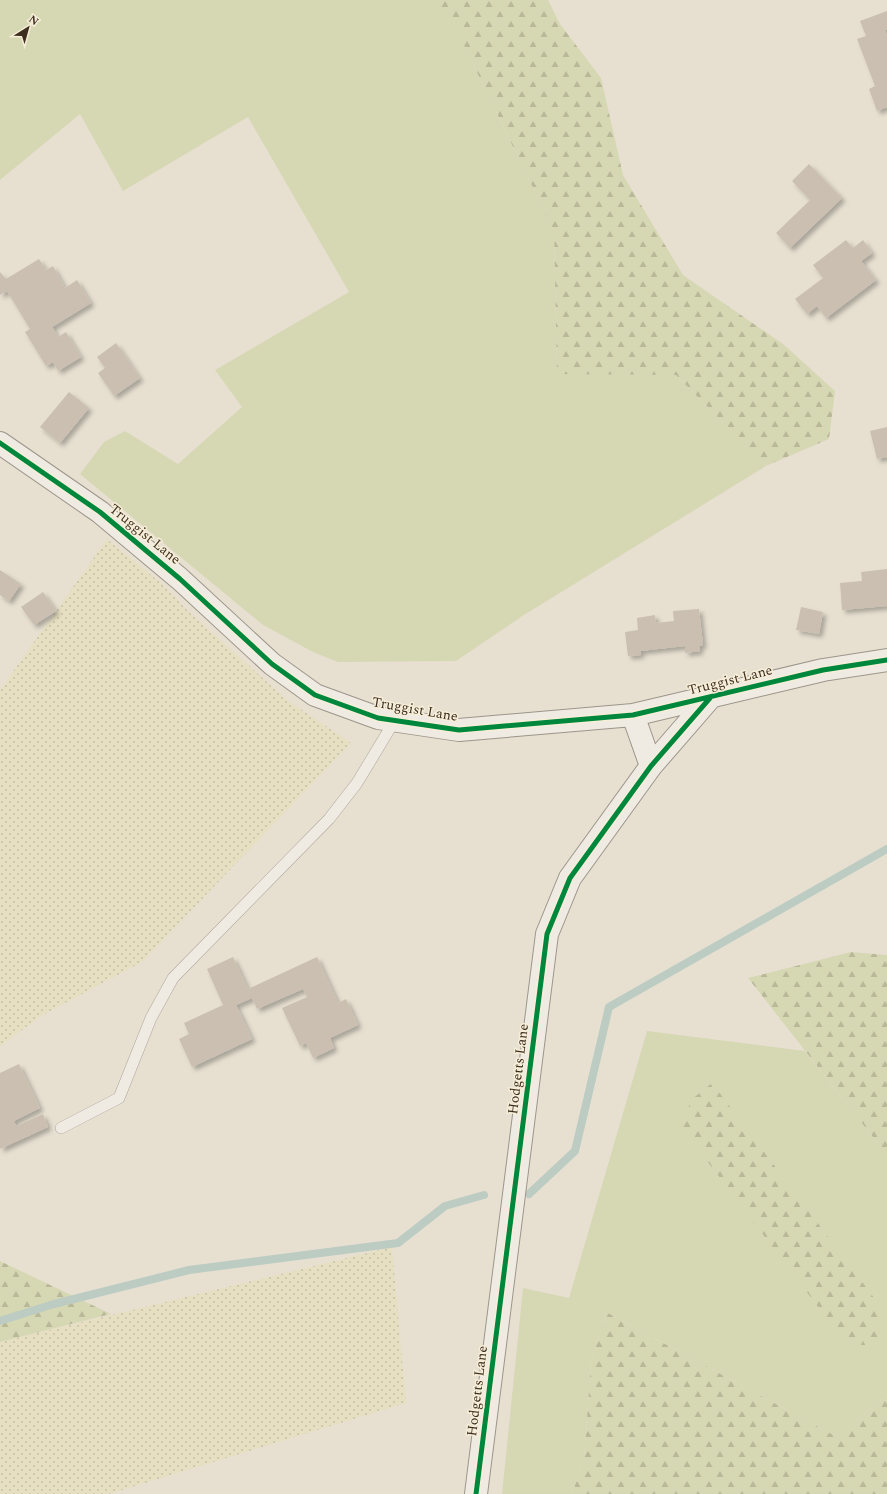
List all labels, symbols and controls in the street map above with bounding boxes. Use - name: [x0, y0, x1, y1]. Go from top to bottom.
- north arrow: [8, 8, 48, 48]
- text: N: [25, 11, 42, 30]
- street label: Truggist Lane: [105, 499, 186, 570]
- street label: Truggist Lane: [685, 659, 775, 701]
- street label: Truggist Lane: [370, 691, 460, 727]
- street label: Hodgetts Lane: [502, 1022, 534, 1116]
- street label: Hodgetts Lane: [461, 1344, 493, 1438]

